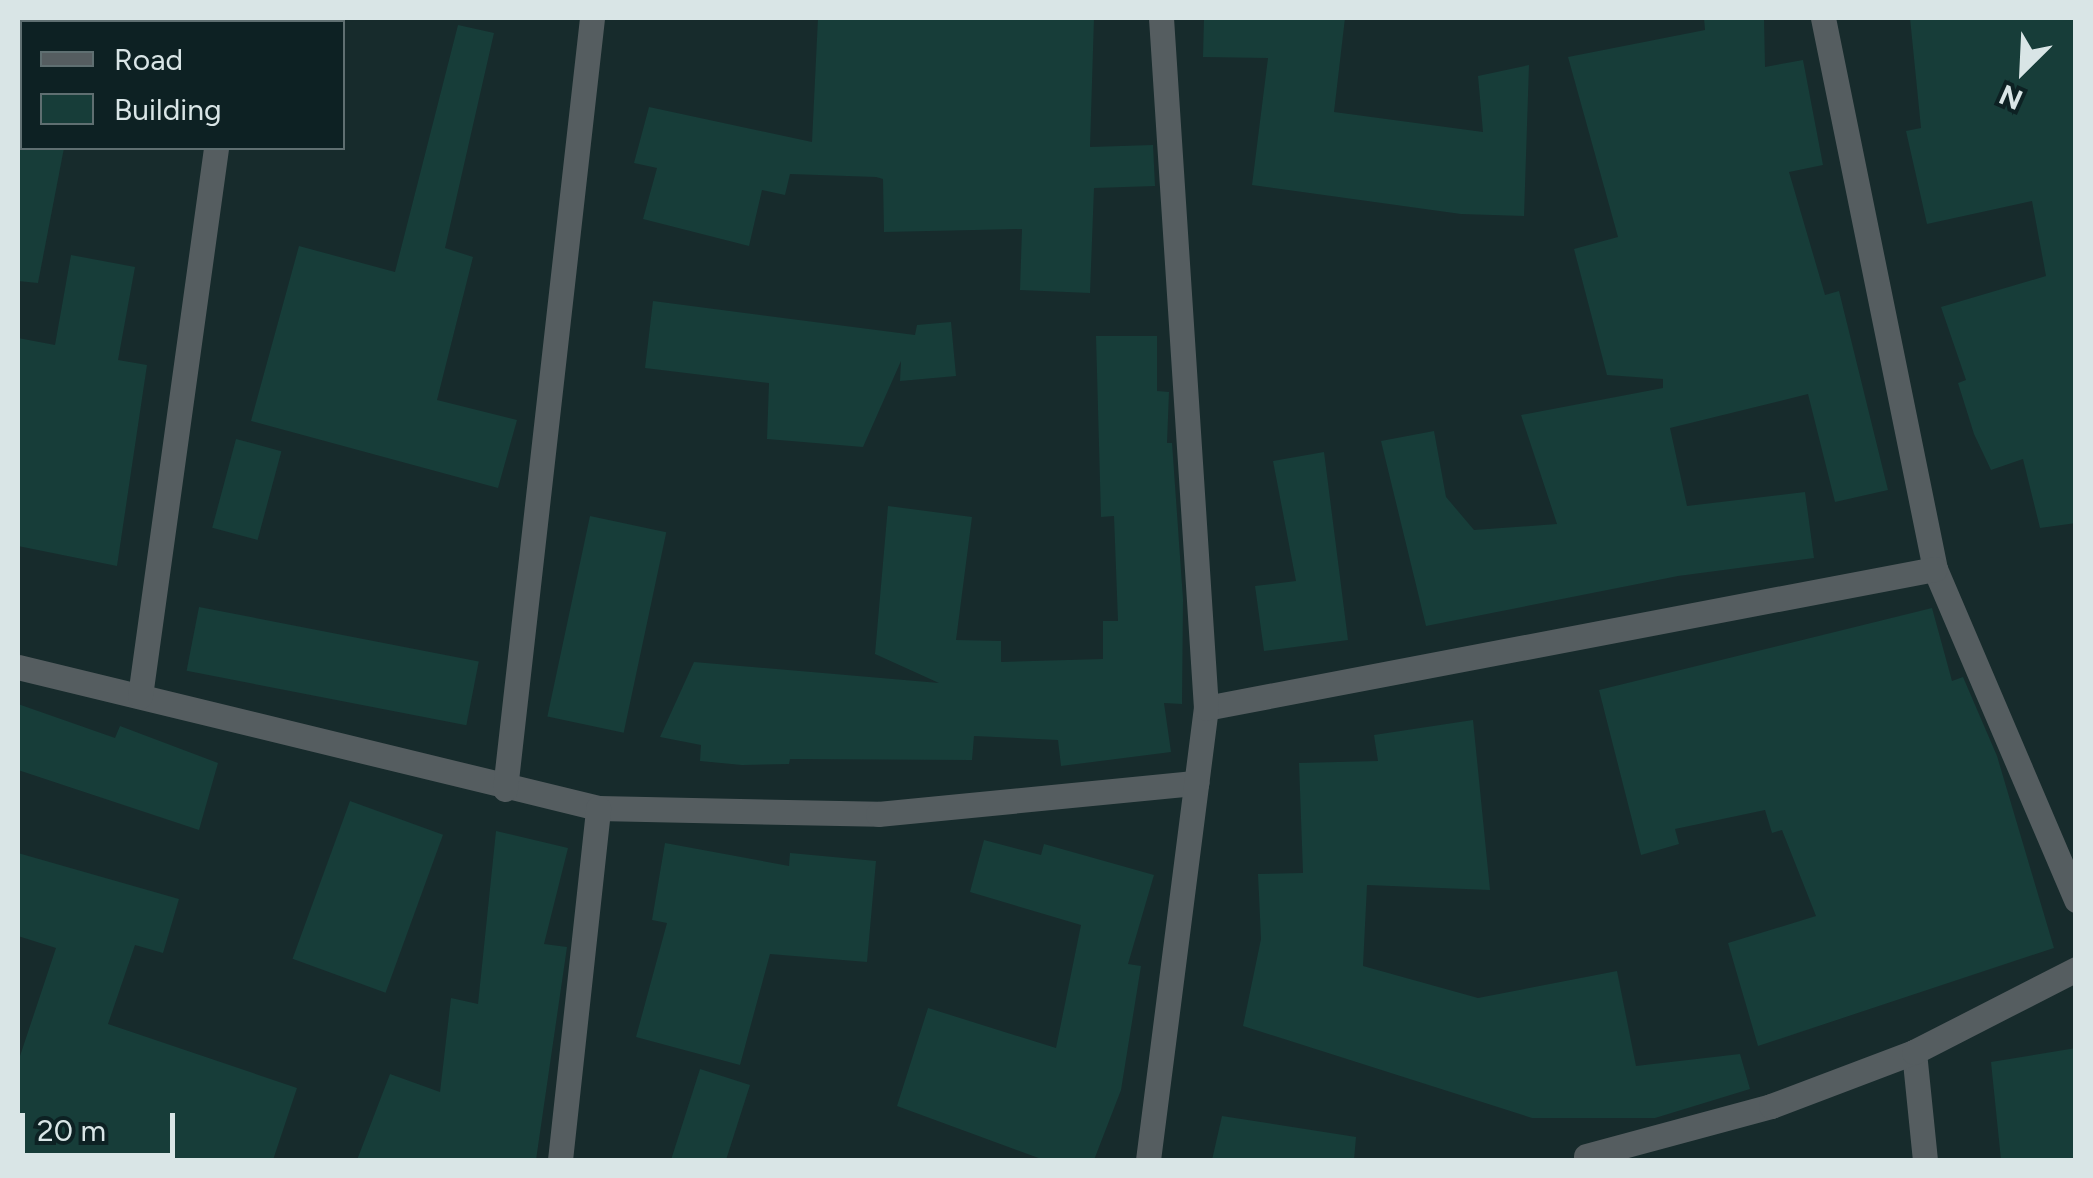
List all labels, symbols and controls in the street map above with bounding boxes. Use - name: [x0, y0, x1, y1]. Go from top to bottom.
- legend: [20, 20, 345, 150]
- north arrow: [1973, 20, 2073, 120]
- text: Road: [114, 41, 183, 78]
- text: N: [1994, 77, 2028, 117]
- text: Building: [114, 91, 222, 128]
- scale bar: [25, 1093, 180, 1155]
- text: 20 m: [37, 1112, 106, 1149]

